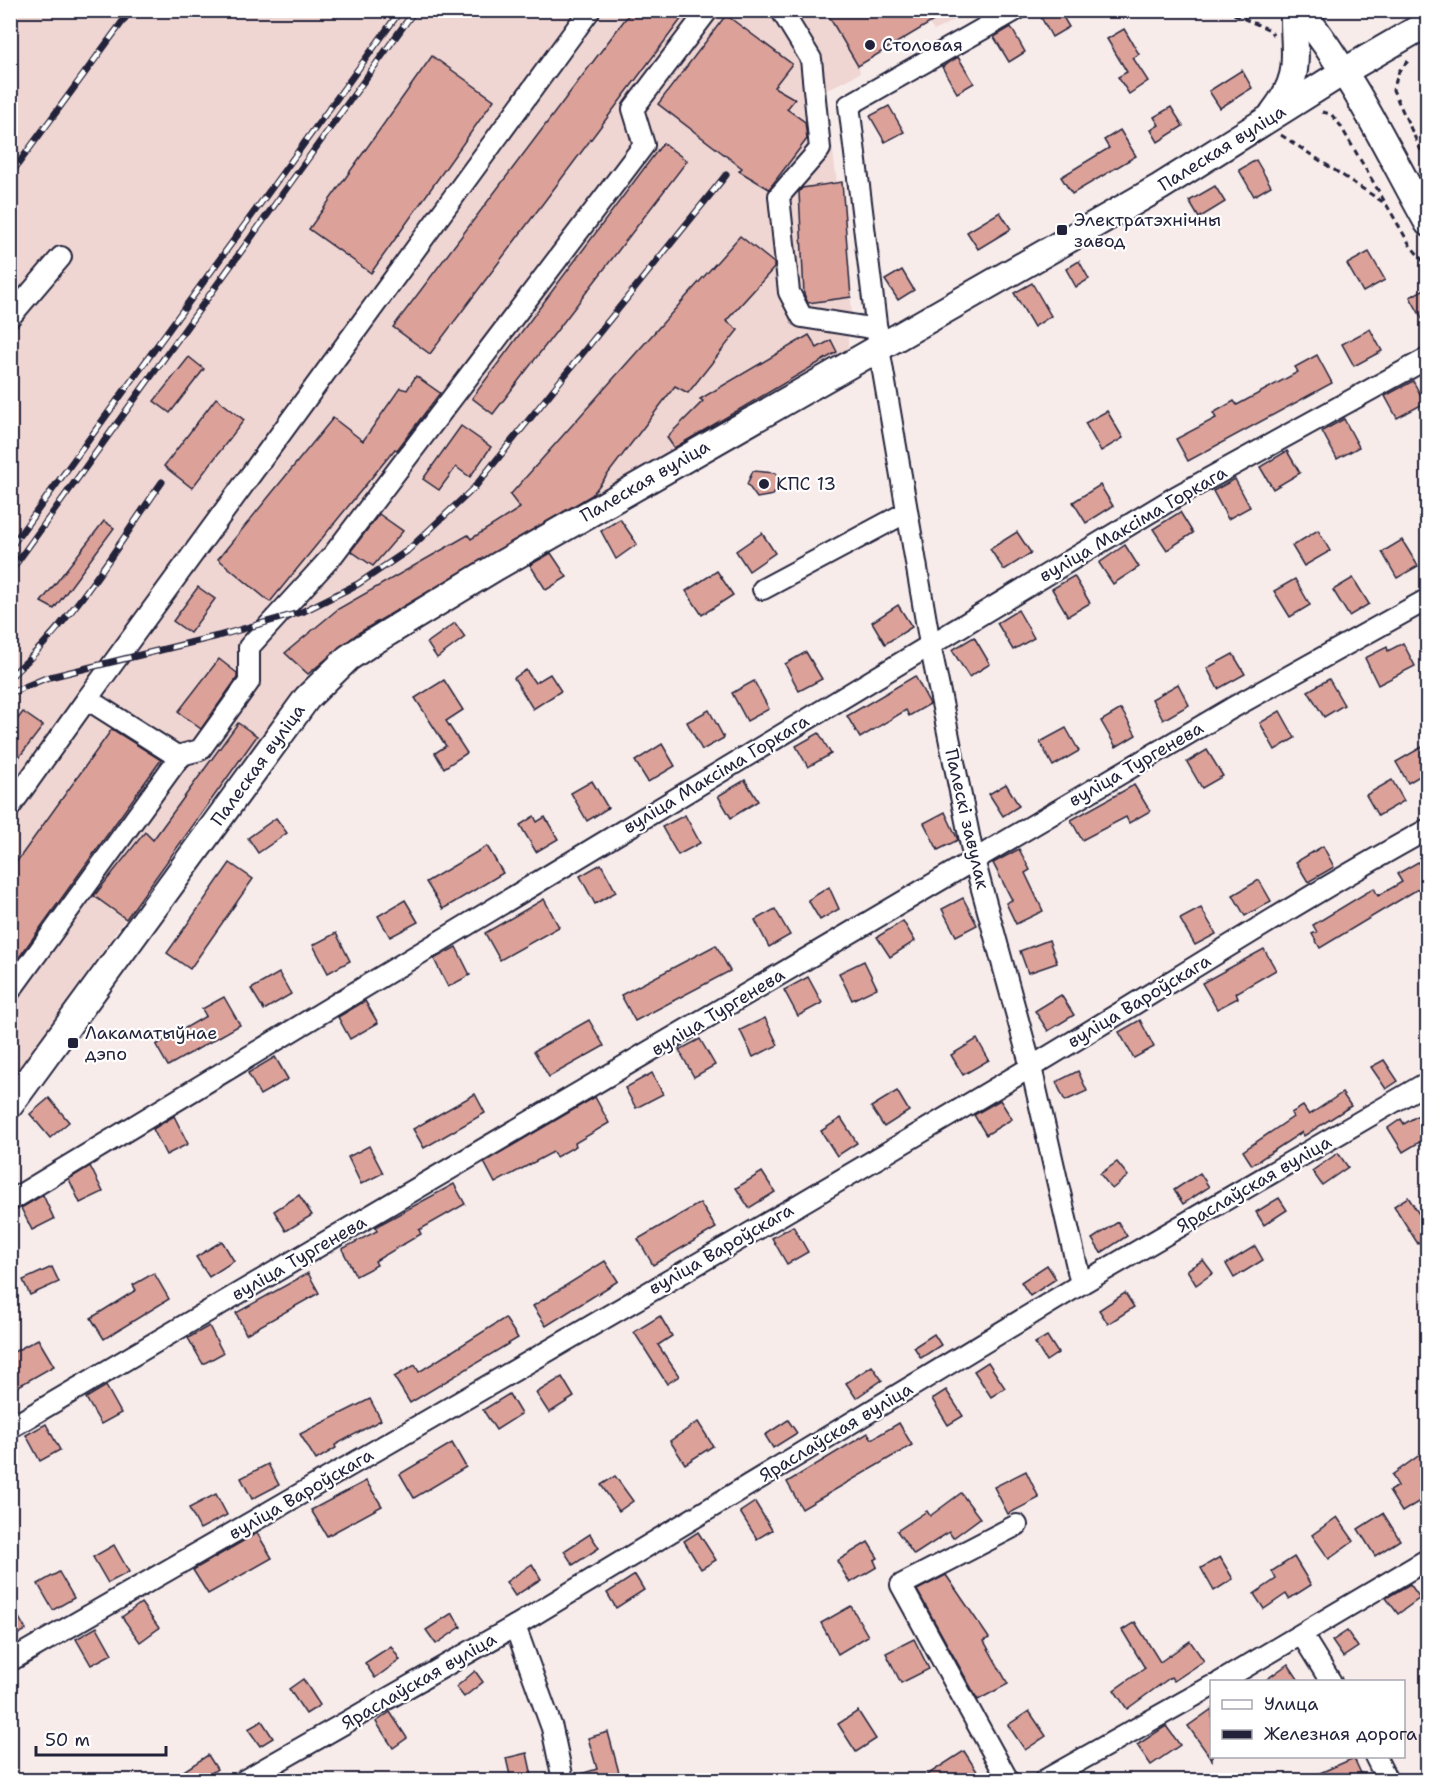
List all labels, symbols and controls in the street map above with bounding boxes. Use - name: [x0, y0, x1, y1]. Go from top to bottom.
- place label: Столовая: [882, 33, 963, 57]
- marker: Столовая: [863, 38, 877, 52]
- street label: Палеская вуліца: [1154, 99, 1290, 197]
- place label: Электратэхнічны завод: [1074, 208, 1221, 253]
- marker: Электратэхнічны завод: [1055, 223, 1069, 237]
- street label: Палеская вуліца: [576, 434, 714, 528]
- street label: вуліца Максіма Горкага: [1035, 460, 1231, 588]
- place label: КПС 13: [776, 472, 836, 496]
- marker: КПС 13: [757, 477, 771, 491]
- street label: Палеская вуліца: [206, 699, 310, 831]
- street label: вуліца Максіма Горкага: [619, 709, 813, 839]
- street label: вуліца Тургенева: [1064, 716, 1208, 812]
- street label: Палескі завулак: [939, 746, 995, 892]
- street label: вуліца Вароўскага: [1063, 949, 1215, 1053]
- street label: вуліца Тургенева: [647, 963, 789, 1061]
- place label: Лакаматыўнае дэпо: [85, 1021, 217, 1066]
- marker: Лакаматыўнае дэпо: [66, 1036, 80, 1050]
- street label: Яраслаўская вуліца: [1172, 1130, 1336, 1238]
- street label: вуліца Вароўскага: [644, 1198, 798, 1300]
- street label: вуліца Тургенева: [227, 1210, 371, 1306]
- street label: Яраслаўская вуліца: [755, 1377, 917, 1487]
- street label: вуліца Вароўскага: [224, 1443, 378, 1545]
- street label: Яраслаўская вуліца: [337, 1627, 501, 1735]
- legend: [1210, 1680, 1405, 1758]
- text: Улица: [1264, 1692, 1318, 1716]
- scale bar: [36, 1719, 166, 1757]
- text: Железная дорога: [1264, 1722, 1417, 1746]
- text: 50 m: [45, 1728, 90, 1752]

